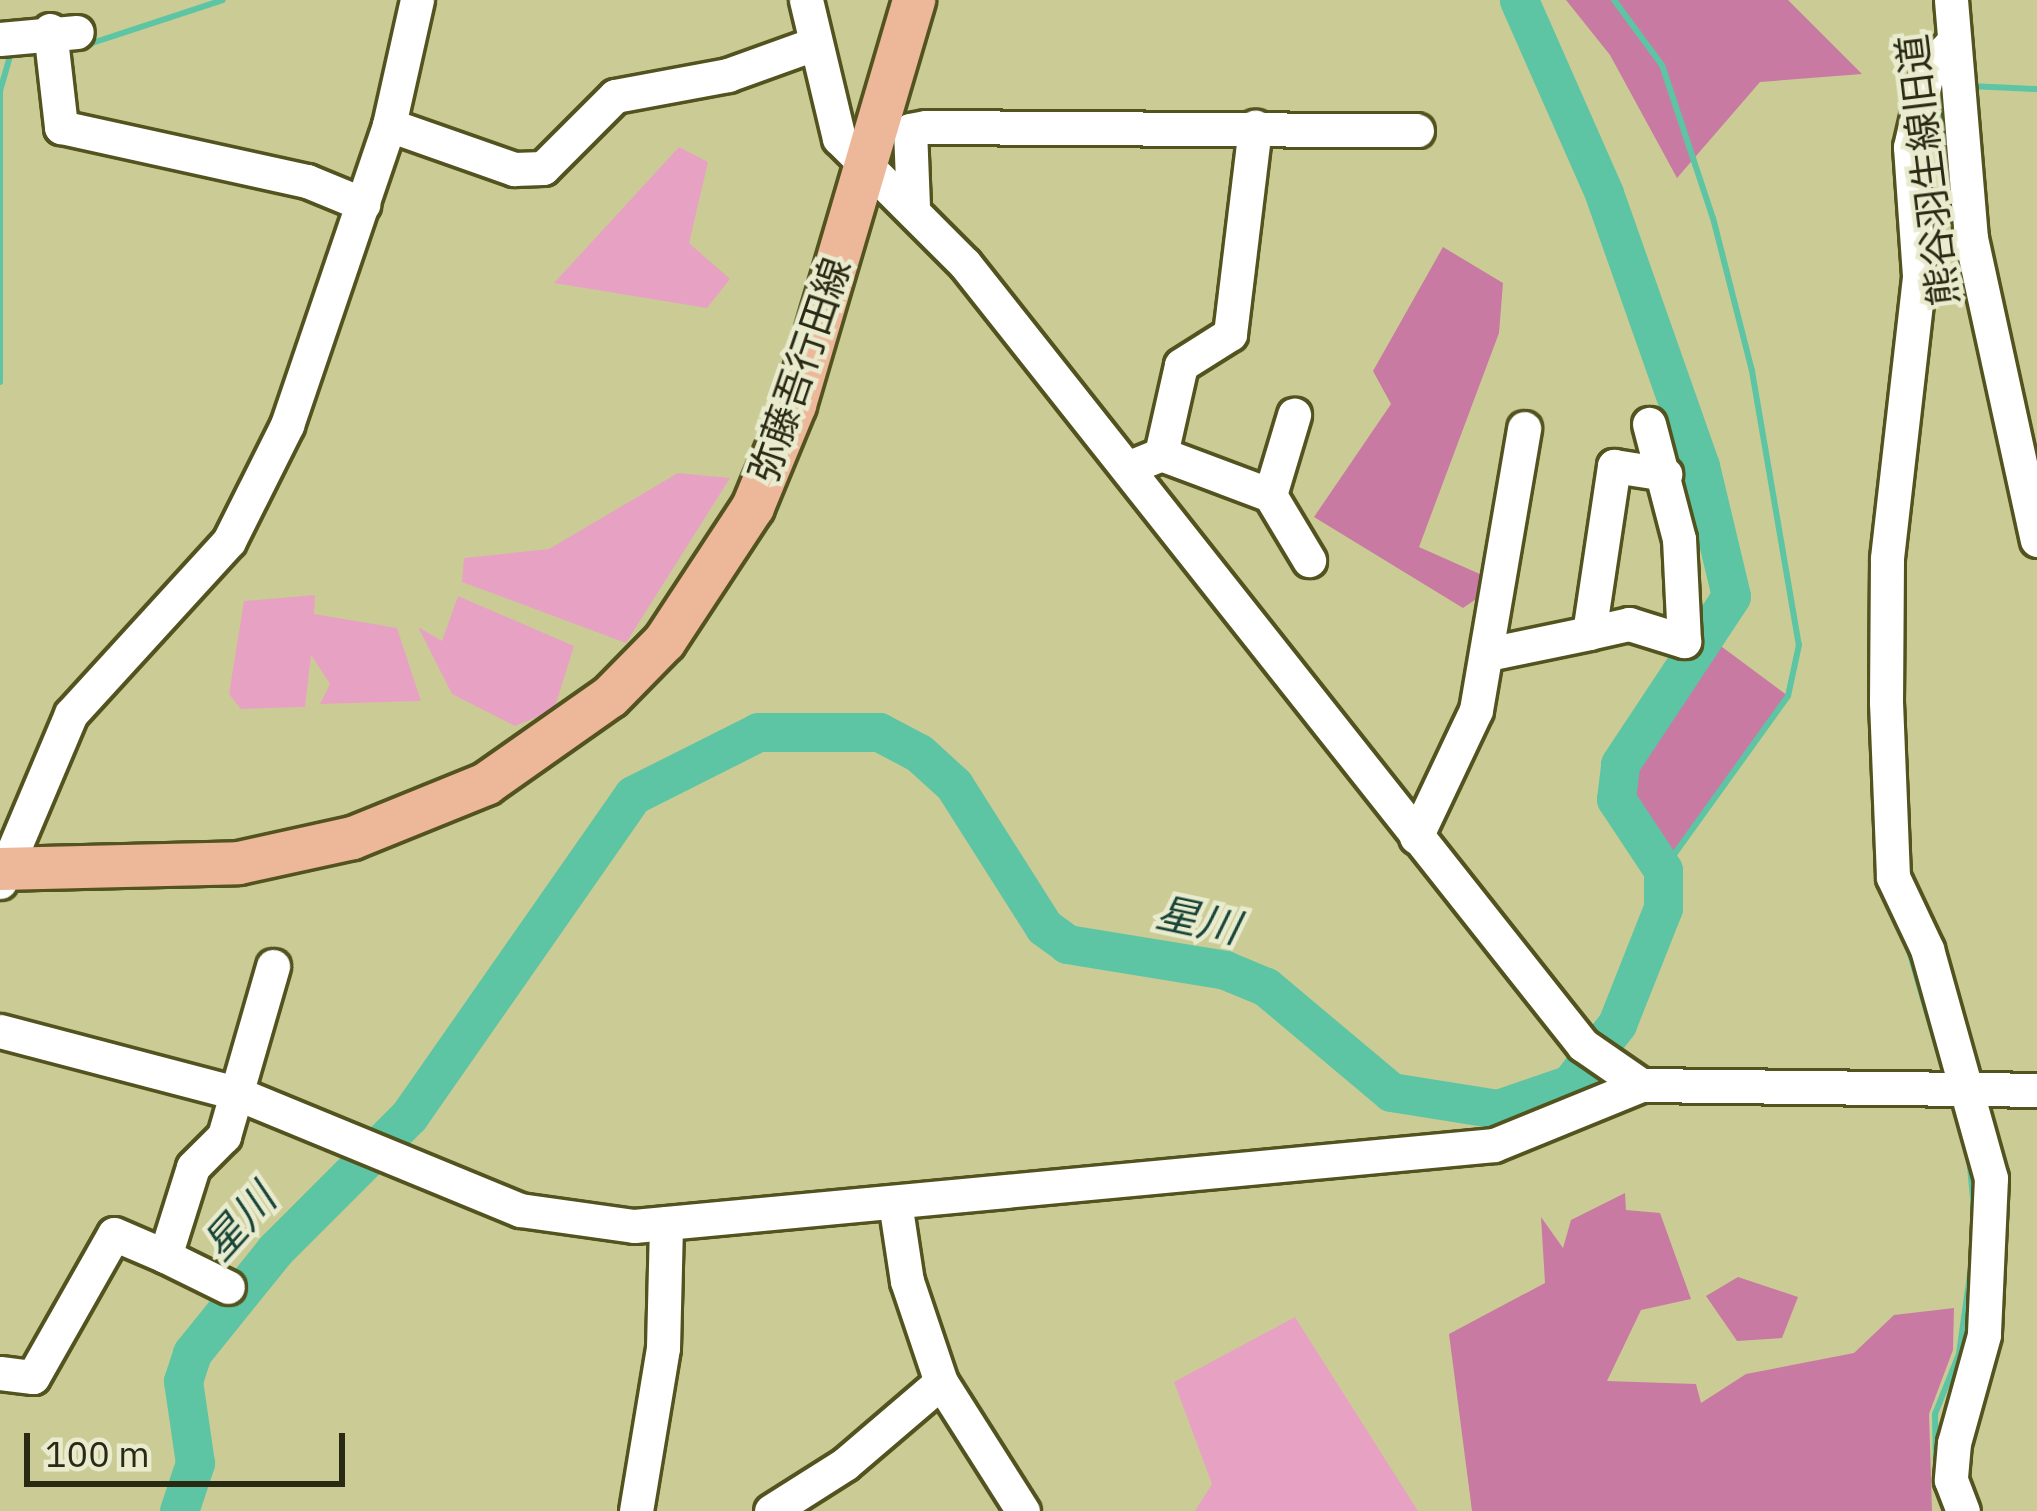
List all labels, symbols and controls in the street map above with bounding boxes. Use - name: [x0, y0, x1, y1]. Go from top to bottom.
- street label: 熊谷羽生線旧道: [1888, 32, 1968, 308]
- street label: 弥藤吾行田線: [740, 252, 860, 488]
- water label: 星川: [1152, 887, 1244, 953]
- water label: 星川: [192, 1174, 286, 1270]
- scale bar: [30, 1409, 351, 1483]
- text: 100 m: [45, 1430, 150, 1477]

